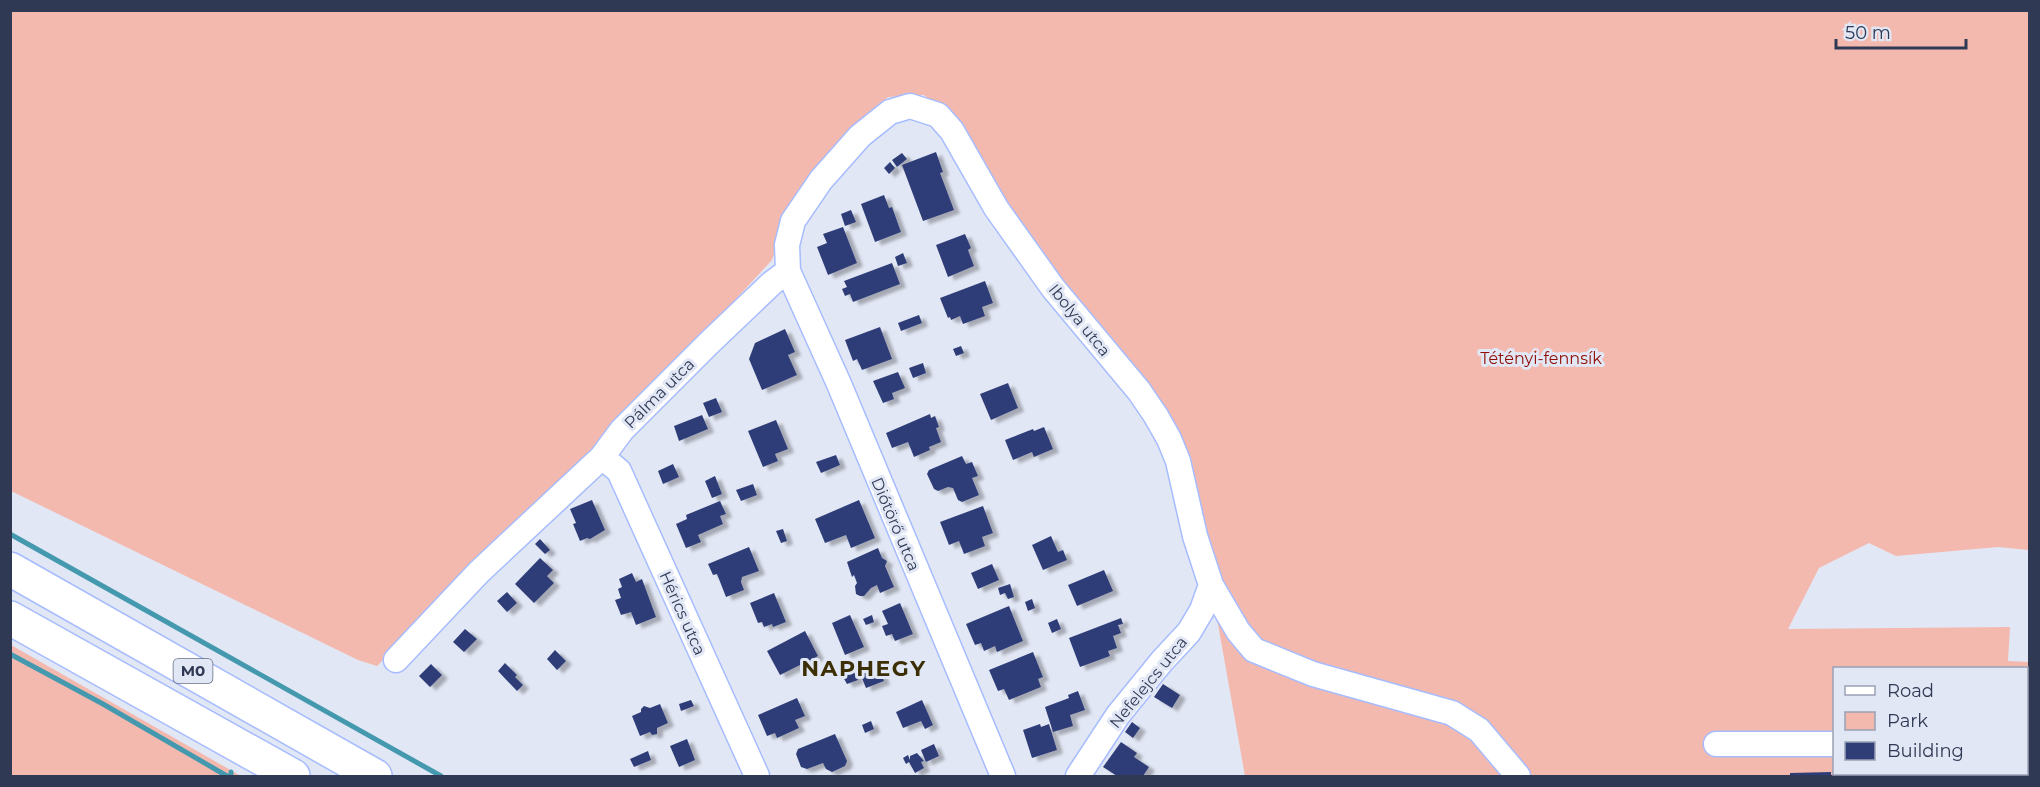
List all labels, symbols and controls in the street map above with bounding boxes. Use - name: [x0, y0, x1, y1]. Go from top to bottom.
- scale bar: [1836, 12, 1966, 50]
- text: 50 m: [1845, 22, 1891, 44]
- street label: Ibolya utca: [1045, 280, 1114, 360]
- park label: Tétényi-fennsík: [1480, 349, 1602, 368]
- street label: Pálma utca: [620, 354, 698, 432]
- street label: Diótörő utca: [867, 475, 924, 574]
- street label: Hérics utca: [656, 568, 709, 658]
- street label: Nefelejcs utca: [1106, 633, 1191, 732]
- district label: NAPHEGY: [801, 655, 927, 682]
- road number: M0: [174, 659, 212, 683]
- legend: [1833, 667, 2028, 775]
- text: Road: [1887, 680, 1934, 702]
- text: Park: [1887, 710, 1928, 732]
- text: Building: [1887, 740, 1964, 762]

